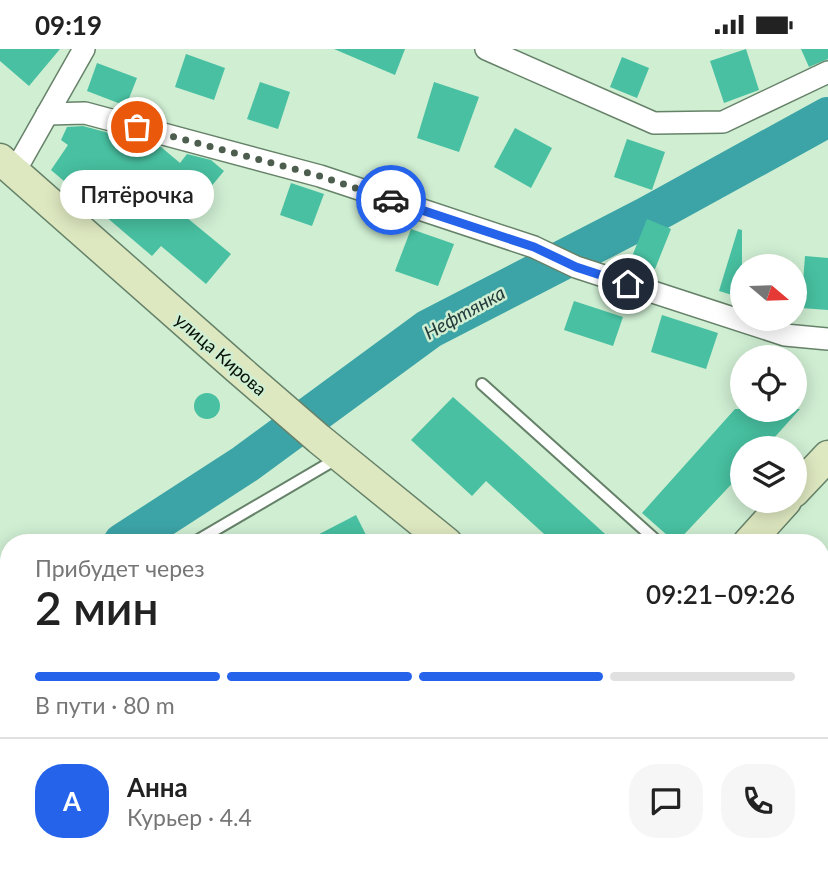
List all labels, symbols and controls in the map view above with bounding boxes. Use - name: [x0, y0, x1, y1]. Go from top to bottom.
- text: 09:19: [35, 9, 102, 41]
- pin: [107, 97, 167, 157]
- icon: bag: [118, 108, 156, 146]
- courier: [356, 165, 426, 235]
- callout: Пятёрочка: [60, 169, 214, 218]
- text: Пятёрочка: [80, 180, 194, 208]
- icon: car: [372, 181, 410, 219]
- pin: [598, 254, 658, 314]
- north arrow: [730, 254, 807, 331]
- map controls: [730, 254, 807, 513]
- icon: home: [609, 265, 647, 303]
- water label: Нефтянка: [419, 280, 509, 344]
- street label: улица Кирова: [171, 308, 271, 400]
- button: locate: [730, 345, 807, 422]
- button: layers: [730, 436, 807, 513]
- text: Прибудет через: [35, 554, 205, 582]
- text: 09:21–09:26: [646, 578, 795, 610]
- text: 2 мин: [35, 580, 159, 635]
- text: В пути · 80 m: [35, 691, 175, 719]
- button: chat: [629, 764, 703, 838]
- button: phone: [721, 764, 795, 838]
- text: Анна: [127, 771, 188, 803]
- text: А: [63, 785, 81, 817]
- text: Курьер · 4.4: [127, 803, 252, 831]

